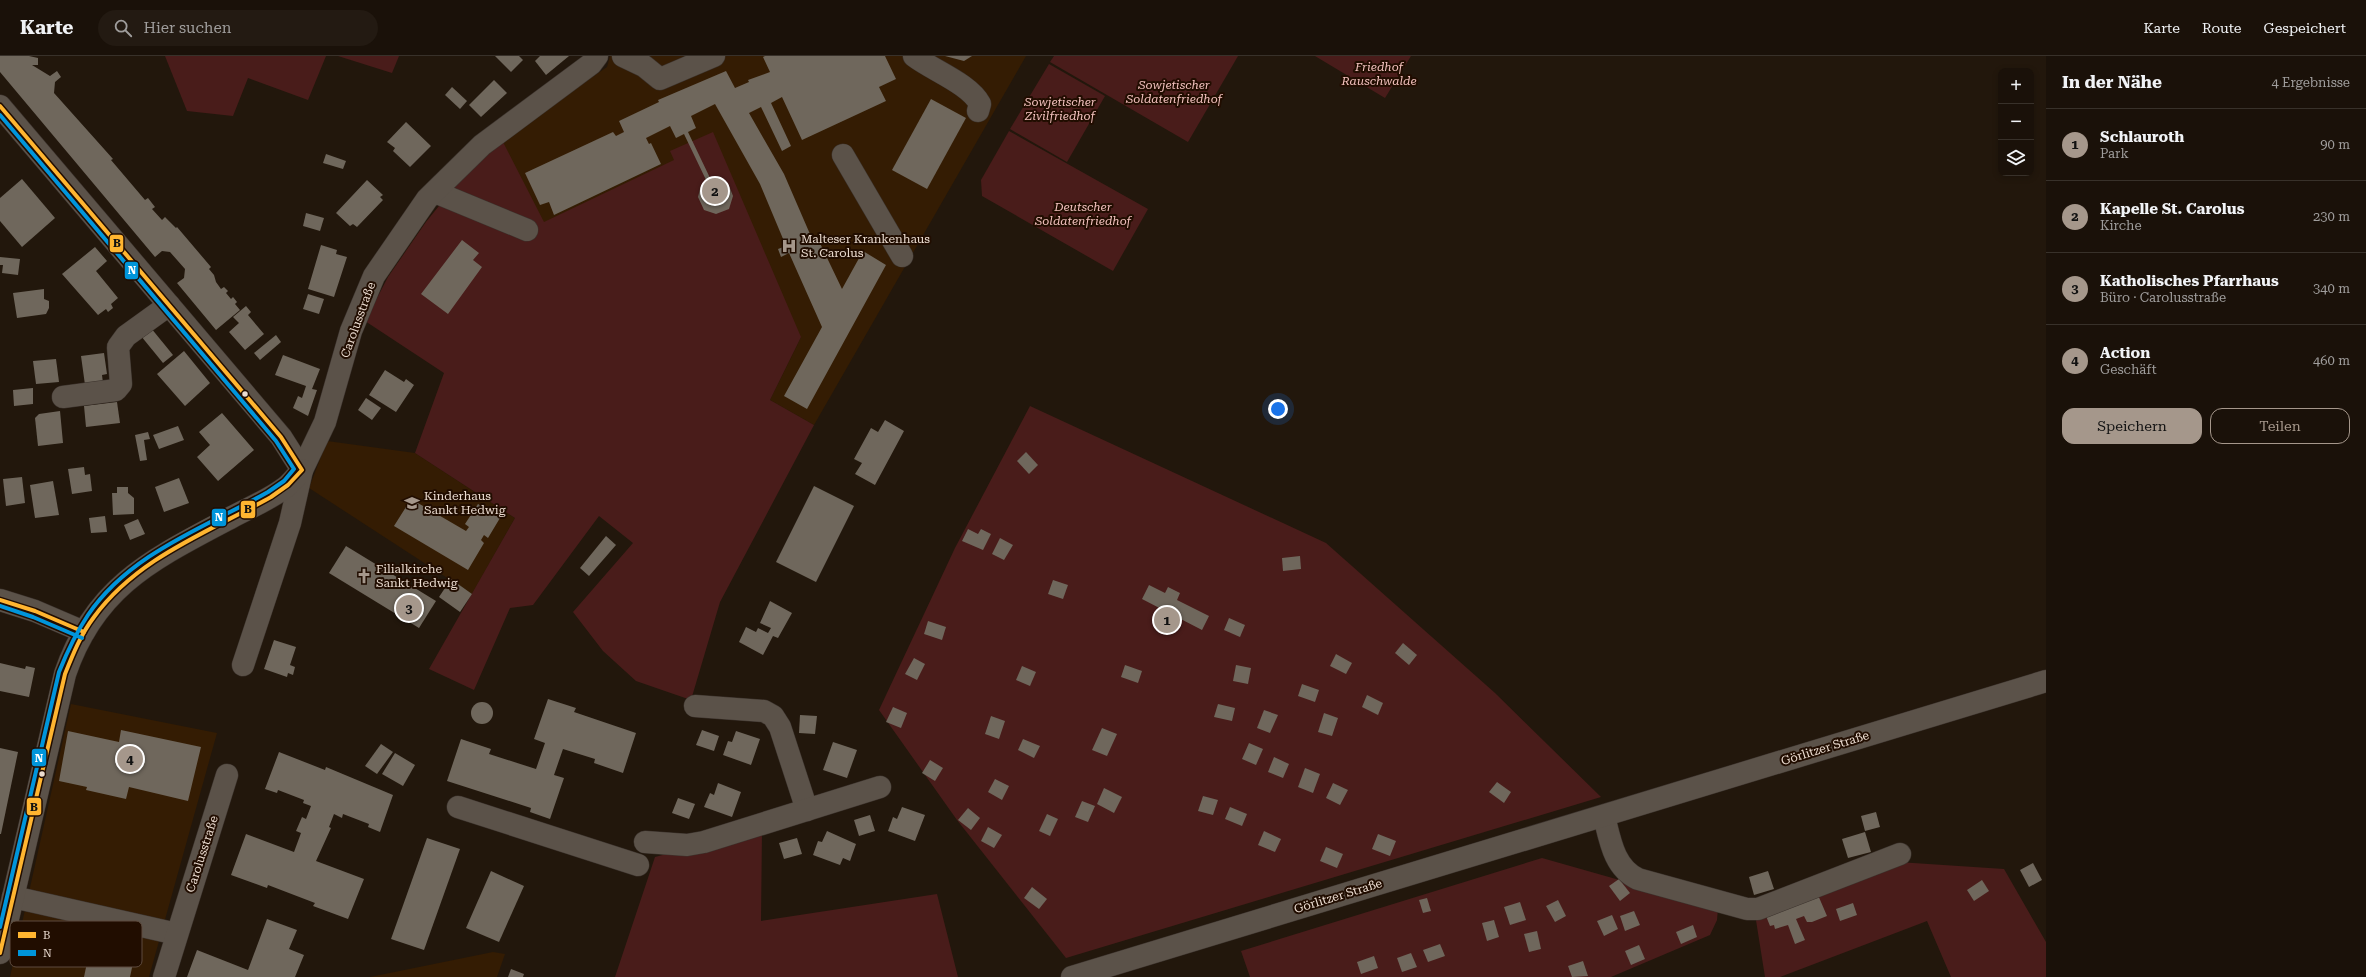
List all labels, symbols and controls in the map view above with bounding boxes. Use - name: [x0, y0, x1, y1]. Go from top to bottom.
- search box: [98, 10, 378, 46]
- text: Karte: [20, 16, 74, 39]
- icon: search: [112, 17, 134, 39]
- text: Hier suchen: [144, 19, 231, 37]
- text: Karte: [2144, 20, 2180, 36]
- text: Route: [2202, 20, 2242, 36]
- text: Gespeichert: [2264, 20, 2346, 36]
- park label: Friedhof Rauschwalde: [1340, 60, 1417, 88]
- map controls: [1998, 68, 2034, 176]
- button: +: [1998, 68, 2034, 104]
- text: In der Nähe: [2062, 72, 2162, 92]
- text: 4 Ergebnisse: [2272, 75, 2350, 90]
- park label: Sowjetischer Soldatenfriedhof: [1125, 78, 1224, 106]
- park label: Sowjetischer Zivilfriedhof: [1023, 95, 1097, 123]
- button: −: [1998, 104, 2034, 140]
- text: Schlauroth: [2100, 128, 2184, 146]
- text: 1: [2071, 137, 2079, 152]
- text: 90 m: [2320, 137, 2350, 152]
- button: layers: [1998, 140, 2034, 176]
- text: Park: [2100, 146, 2129, 161]
- pin: 2: [702, 176, 728, 206]
- park label: Deutscher Soldatenfriedhof: [1034, 200, 1133, 228]
- text: Kapelle St. Carolus: [2100, 200, 2244, 218]
- text: 2: [2071, 209, 2079, 224]
- text: 230 m: [2313, 209, 2350, 224]
- text: Kirche: [2100, 218, 2142, 233]
- place label: Malteser Krankenhaus St. Carolus: [801, 232, 930, 260]
- line badge: B: [109, 234, 124, 253]
- text: B: [113, 237, 121, 250]
- hospital icon: Malteser Krankenhaus St. Carolus: [780, 237, 798, 255]
- line badge: N: [124, 261, 139, 280]
- text: N: [128, 264, 137, 277]
- text: Katholisches Pfarrhaus: [2100, 272, 2279, 290]
- street label: Carolusstraße: [338, 280, 378, 360]
- text: 3: [2071, 281, 2079, 296]
- text: 340 m: [2313, 281, 2350, 296]
- text: Büro · Carolusstraße: [2100, 290, 2226, 305]
- text: Action: [2100, 344, 2150, 362]
- text: 4: [2071, 353, 2079, 368]
- text: 460 m: [2313, 353, 2350, 368]
- text: Geschäft: [2100, 362, 2157, 377]
- unlabelled marker: [240, 389, 250, 399]
- your location: [1268, 399, 1288, 419]
- button: Speichern: [2062, 408, 2202, 444]
- button: Teilen: [2210, 408, 2350, 444]
- place label: Kinderhaus Sankt Hedwig: [424, 489, 506, 517]
- school or university icon: Kinderhaus Sankt Hedwig: [403, 494, 421, 512]
- line badge: B: [240, 500, 256, 519]
- text: B: [244, 503, 252, 516]
- line badge: N: [211, 508, 227, 527]
- text: N: [215, 511, 224, 524]
- place label: Filialkirche Sankt Hedwig: [376, 562, 458, 590]
- church icon: Filialkirche Sankt Hedwig: [355, 567, 373, 585]
- pin: 3: [396, 593, 422, 623]
- pin: 1: [1154, 605, 1180, 635]
- street label: Görlitzer Straße: [1779, 728, 1871, 768]
- pin: 4: [117, 744, 143, 774]
- line badge: N: [31, 748, 47, 767]
- text: N: [35, 752, 44, 765]
- unlabelled marker: [37, 769, 47, 779]
- line badge: B: [26, 797, 42, 816]
- text: B: [30, 801, 38, 814]
- street label: Carolusstraße: [183, 814, 221, 894]
- street label: Görlitzer Straße: [1292, 876, 1384, 916]
- legend: [10, 921, 142, 967]
- text: B: [43, 929, 50, 942]
- text: N: [43, 947, 52, 960]

